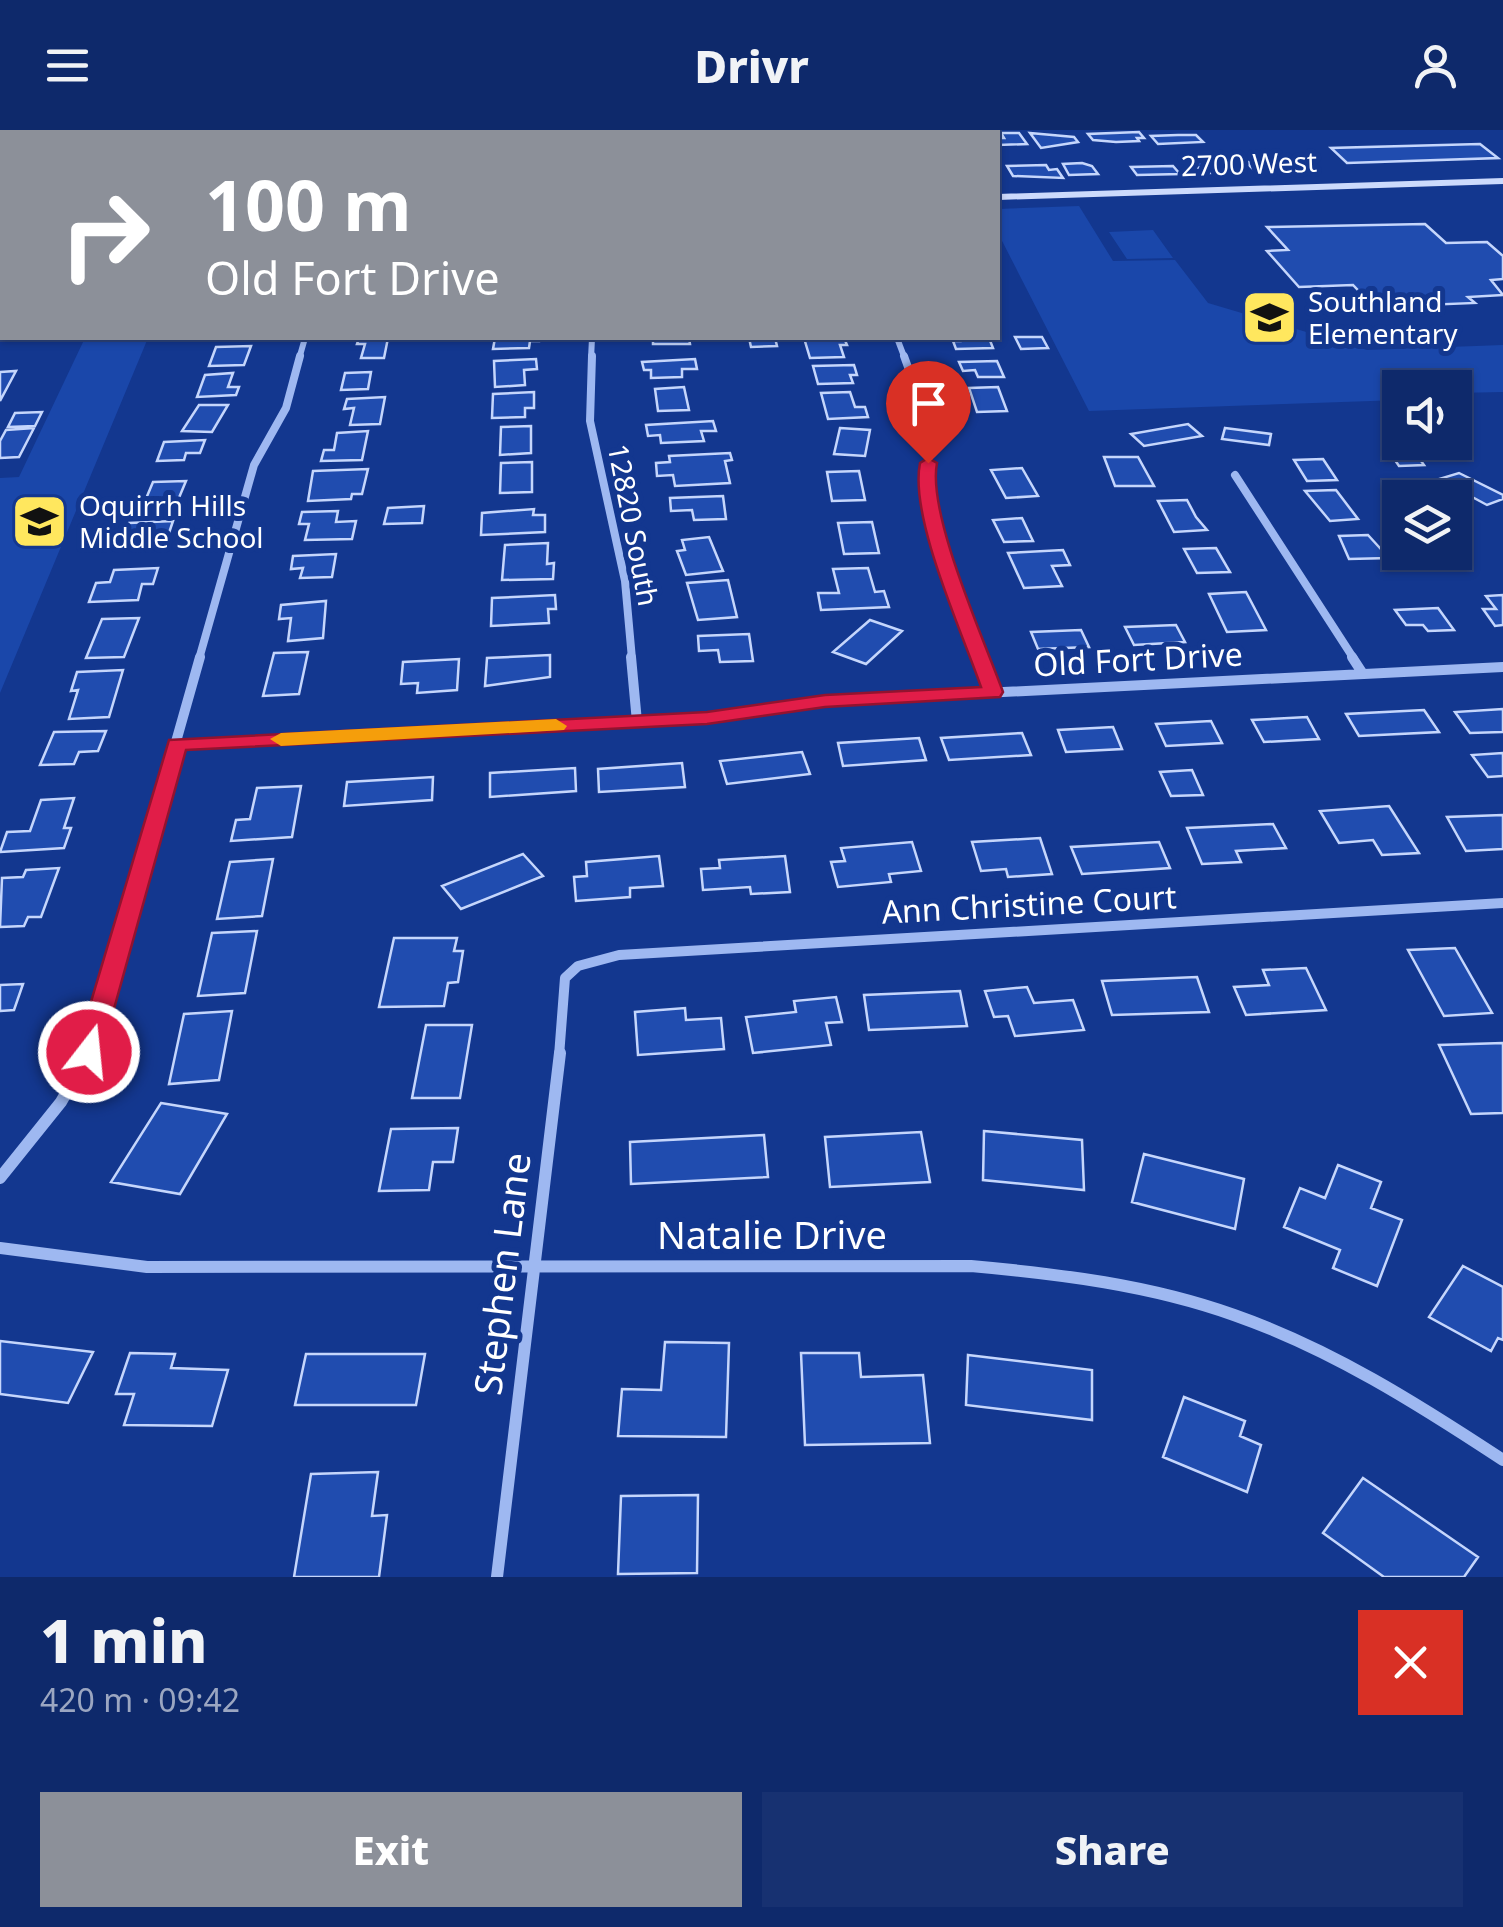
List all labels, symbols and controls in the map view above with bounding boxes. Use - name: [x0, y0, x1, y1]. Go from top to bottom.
- text: Drivr: [694, 35, 809, 96]
- icon: menu: [40, 38, 95, 93]
- icon: person: [1408, 38, 1463, 93]
- street label: 2700 West: [1180, 142, 1318, 184]
- text: 100 m: [205, 156, 412, 252]
- icon: right: [40, 170, 170, 300]
- text: Old Fort Drive: [205, 247, 500, 308]
- place label: Southland Elementary: [1308, 282, 1458, 352]
- school or university icon: Southland Elementary: [1239, 288, 1299, 348]
- pin: [886, 361, 971, 464]
- map controls: [1382, 370, 1472, 570]
- button: sound: [1382, 370, 1472, 460]
- icon: arrive: [901, 376, 956, 431]
- street label: 12820 South: [600, 440, 668, 609]
- button: layers: [1382, 480, 1472, 570]
- place label: Oquirrh Hills Middle School: [79, 486, 264, 556]
- school or university icon: Oquirrh Hills Middle School: [10, 492, 70, 552]
- street label: Old Fort Drive: [1032, 632, 1244, 685]
- street label: Ann Christine Court: [880, 874, 1177, 933]
- position arrow: [37, 1000, 141, 1104]
- street label: Stephen Lane: [460, 1150, 542, 1398]
- street label: Natalie Drive: [657, 1208, 887, 1260]
- text: 1 min: [40, 1599, 208, 1681]
- button: close: [1358, 1610, 1463, 1715]
- text: 420 m · 09:42: [40, 1678, 240, 1721]
- button: Exit: [40, 1792, 742, 1907]
- button: Share: [762, 1792, 1463, 1907]

